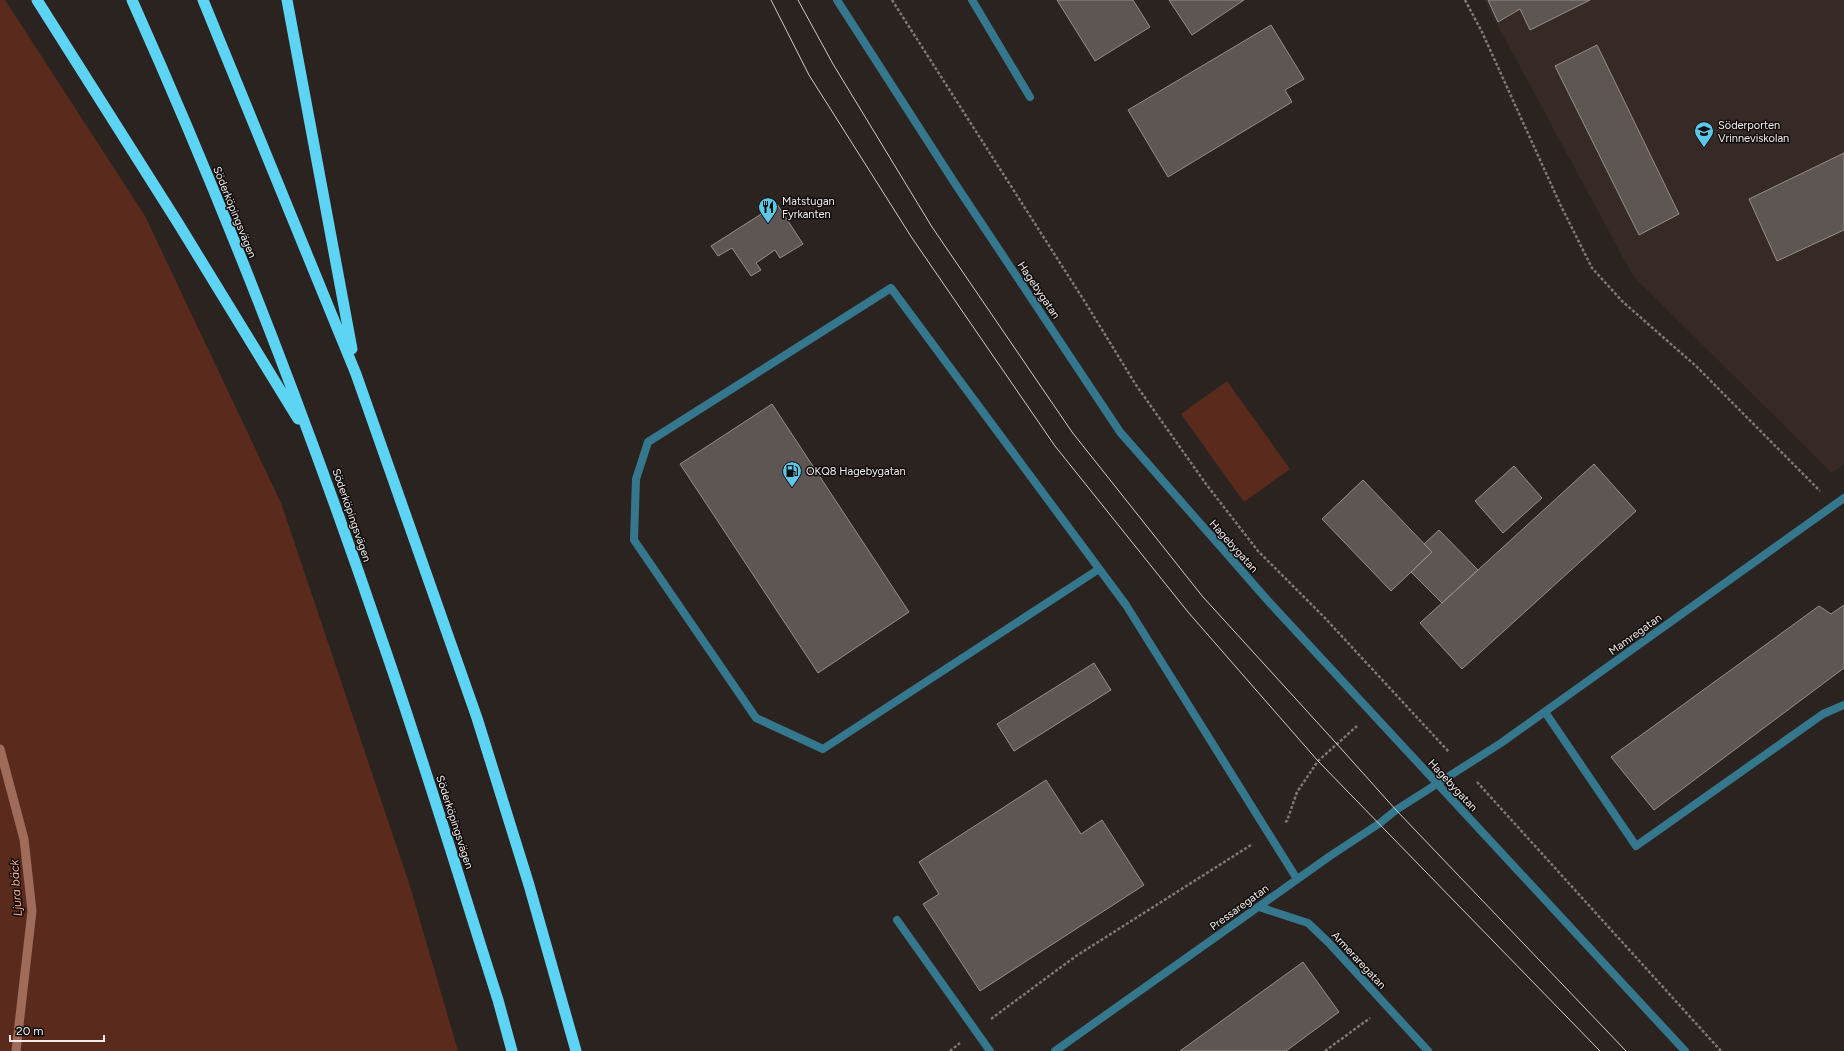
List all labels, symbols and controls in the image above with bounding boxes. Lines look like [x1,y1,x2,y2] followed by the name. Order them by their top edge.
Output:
[1718,119,1789,145] place label: Söderporten Vrinneviskolan
[1693,120,1715,148] school or university icon: Söderporten Vrinneviskolan
[210,165,259,260] street label: Söderköpingsvägen
[782,195,835,221] place label: Matstugan Fyrkanten
[757,196,779,224] restaurant icon: Matstugan Fyrkanten
[1015,259,1062,321] street label: Hagebygatan
[781,460,803,488] fuel station icon: OKQ8 Hagebygatan
[806,465,906,478] place label: OKQ8 Hagebygatan
[329,467,374,563] street label: Söderköpingsvägen
[1207,517,1261,575] street label: Hagebygatan
[1606,611,1664,658] street label: Mamregatan
[1425,757,1480,814] street label: Hagebygatan
[433,774,476,871] street label: Söderköpingsvägen
[7,858,25,917] water label: Ljura bäck
[1207,882,1271,933] street label: Pressaregatan
[1329,929,1388,992] street label: Armeraregatan
[10,1017,104,1043] scale bar
[16,1024,44,1038] text: 20 m

